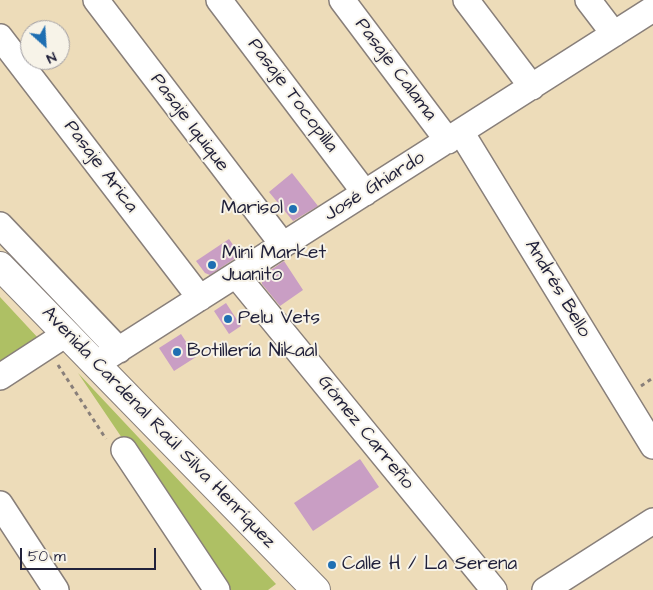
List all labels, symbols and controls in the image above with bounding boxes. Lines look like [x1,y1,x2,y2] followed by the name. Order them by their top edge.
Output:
[349,14,441,126] street label: Pasaje Calama
[20,20,70,70] north arrow
[242,35,342,157] street label: Pasaje Tocopilla
[43,47,59,68] text: N
[145,69,233,177] street label: Pasaje Iquique
[58,116,142,218] street label: Pasaje Arica
[321,147,429,227] street label: José Ghiardo
[221,198,283,220] place label: Marisol
[287,203,299,215] marker: Marisol
[519,236,595,342] street label: Andrés Bello
[222,243,326,287] place label: Mini Market Juanito
[206,259,218,271] marker: Mini Market Juanito
[36,302,280,554] street label: Avenida Cardenal Raúl Silva Henríquez
[238,308,320,330] place label: Pelu Vets
[222,313,234,325] marker: Pelu Vets
[187,341,317,363] place label: Botillería Nikaal
[171,346,183,358] marker: Botillería Nikaal
[312,371,418,495] street label: Gómez Carreño
[22,538,159,570] scale bar
[28,546,66,567] text: 50 m
[342,554,517,576] place label: Calle H / La Serena
[326,559,338,571] marker: Calle H / La Serena

